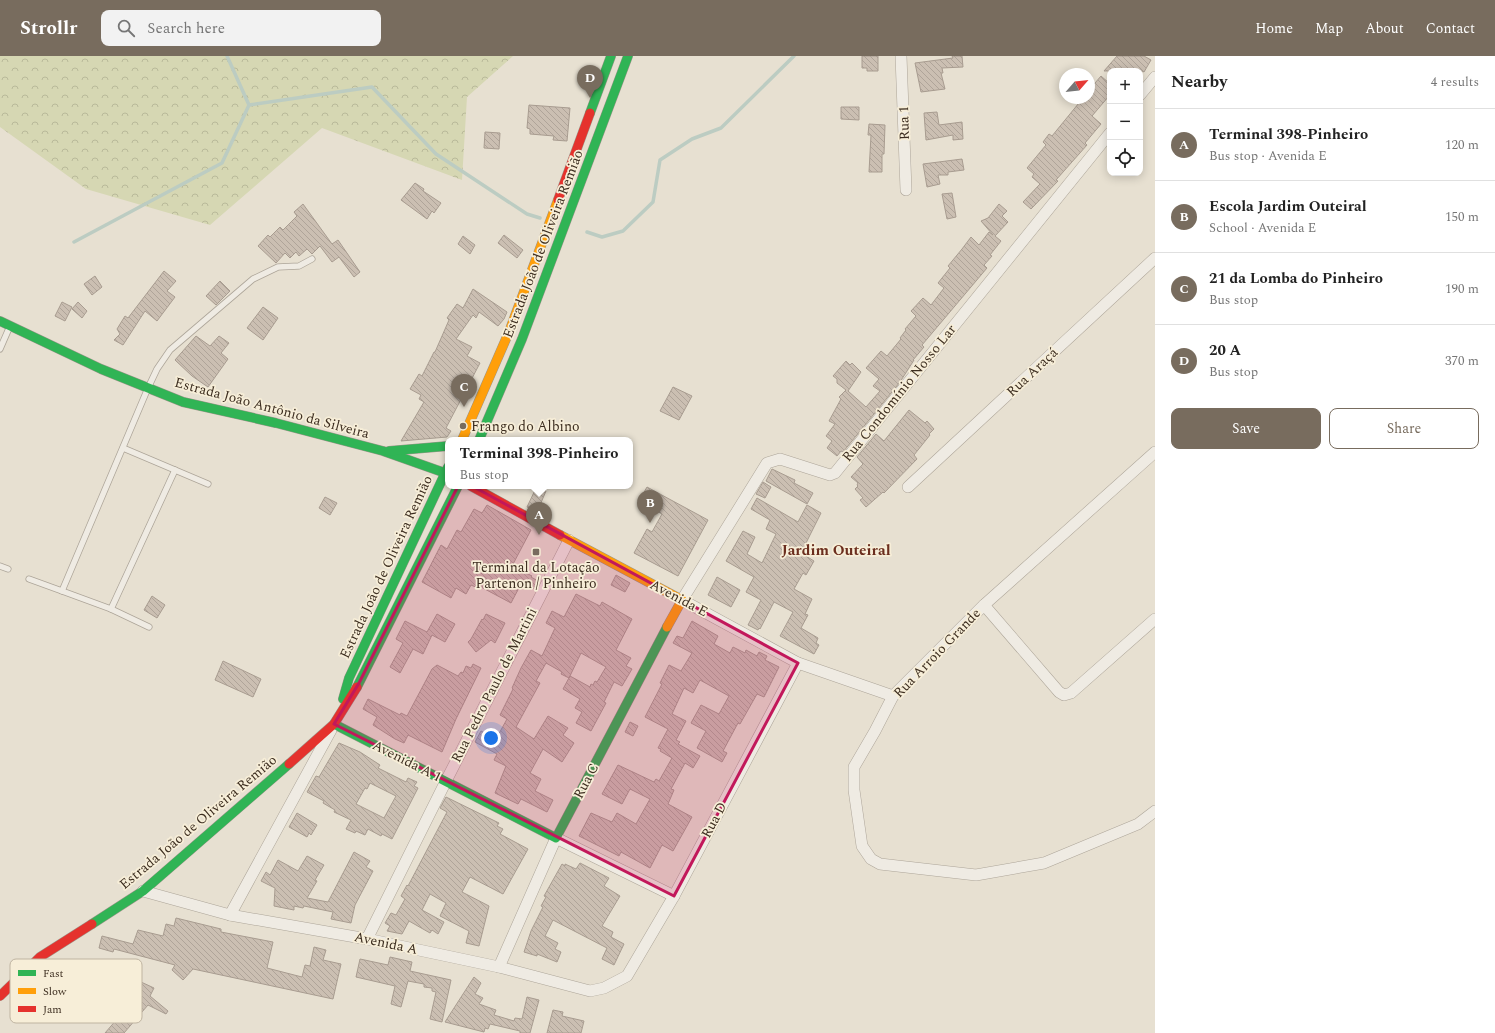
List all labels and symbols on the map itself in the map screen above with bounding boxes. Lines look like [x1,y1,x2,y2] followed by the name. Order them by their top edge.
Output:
[577,65,603,98] pin: D
[1059,68,1095,104] north arrow
[893,105,915,141] street label: Rua 1
[497,147,589,341] street label: Estrada João de Oliveira Remião
[837,319,961,466] street label: Rua Condomínio Nosso Lar
[1001,342,1063,402] street label: Rua Araçá
[172,372,372,444] street label: Estrada João Antônio da Silveira
[451,374,477,407] pin: C
[471,416,580,437] place label: Frango do Albino
[458,421,468,431] marker: Frango do Albino
[334,472,438,662] street label: Estrada João de Oliveira Remião
[637,490,663,523] pin: B
[526,502,552,535] pin: A
[781,539,891,562] district label: Jardim Outeiral
[531,547,541,557] marker: Terminal da Lotação Partenon / Pinheiro
[472,557,600,594] place label: Terminal da Lotação Partenon / Pinheiro
[646,574,712,622] street label: Avenida E
[888,603,986,703] street label: Rua Arroio Grande
[446,604,542,766] street label: Rua Pedro Paulo de Martini
[481,728,501,748] your location
[369,735,445,787] street label: Avenida A 1
[115,750,281,894] street label: Estrada João de Oliveira Remião
[568,759,604,803] street label: Rua C
[696,798,732,842] street label: Rua D
[352,926,420,960] street label: Avenida A
[10,959,142,1023] legend
[43,965,64,982] text: Fast
[43,983,67,1000] text: Slow
[43,1001,62,1018] text: Jam

